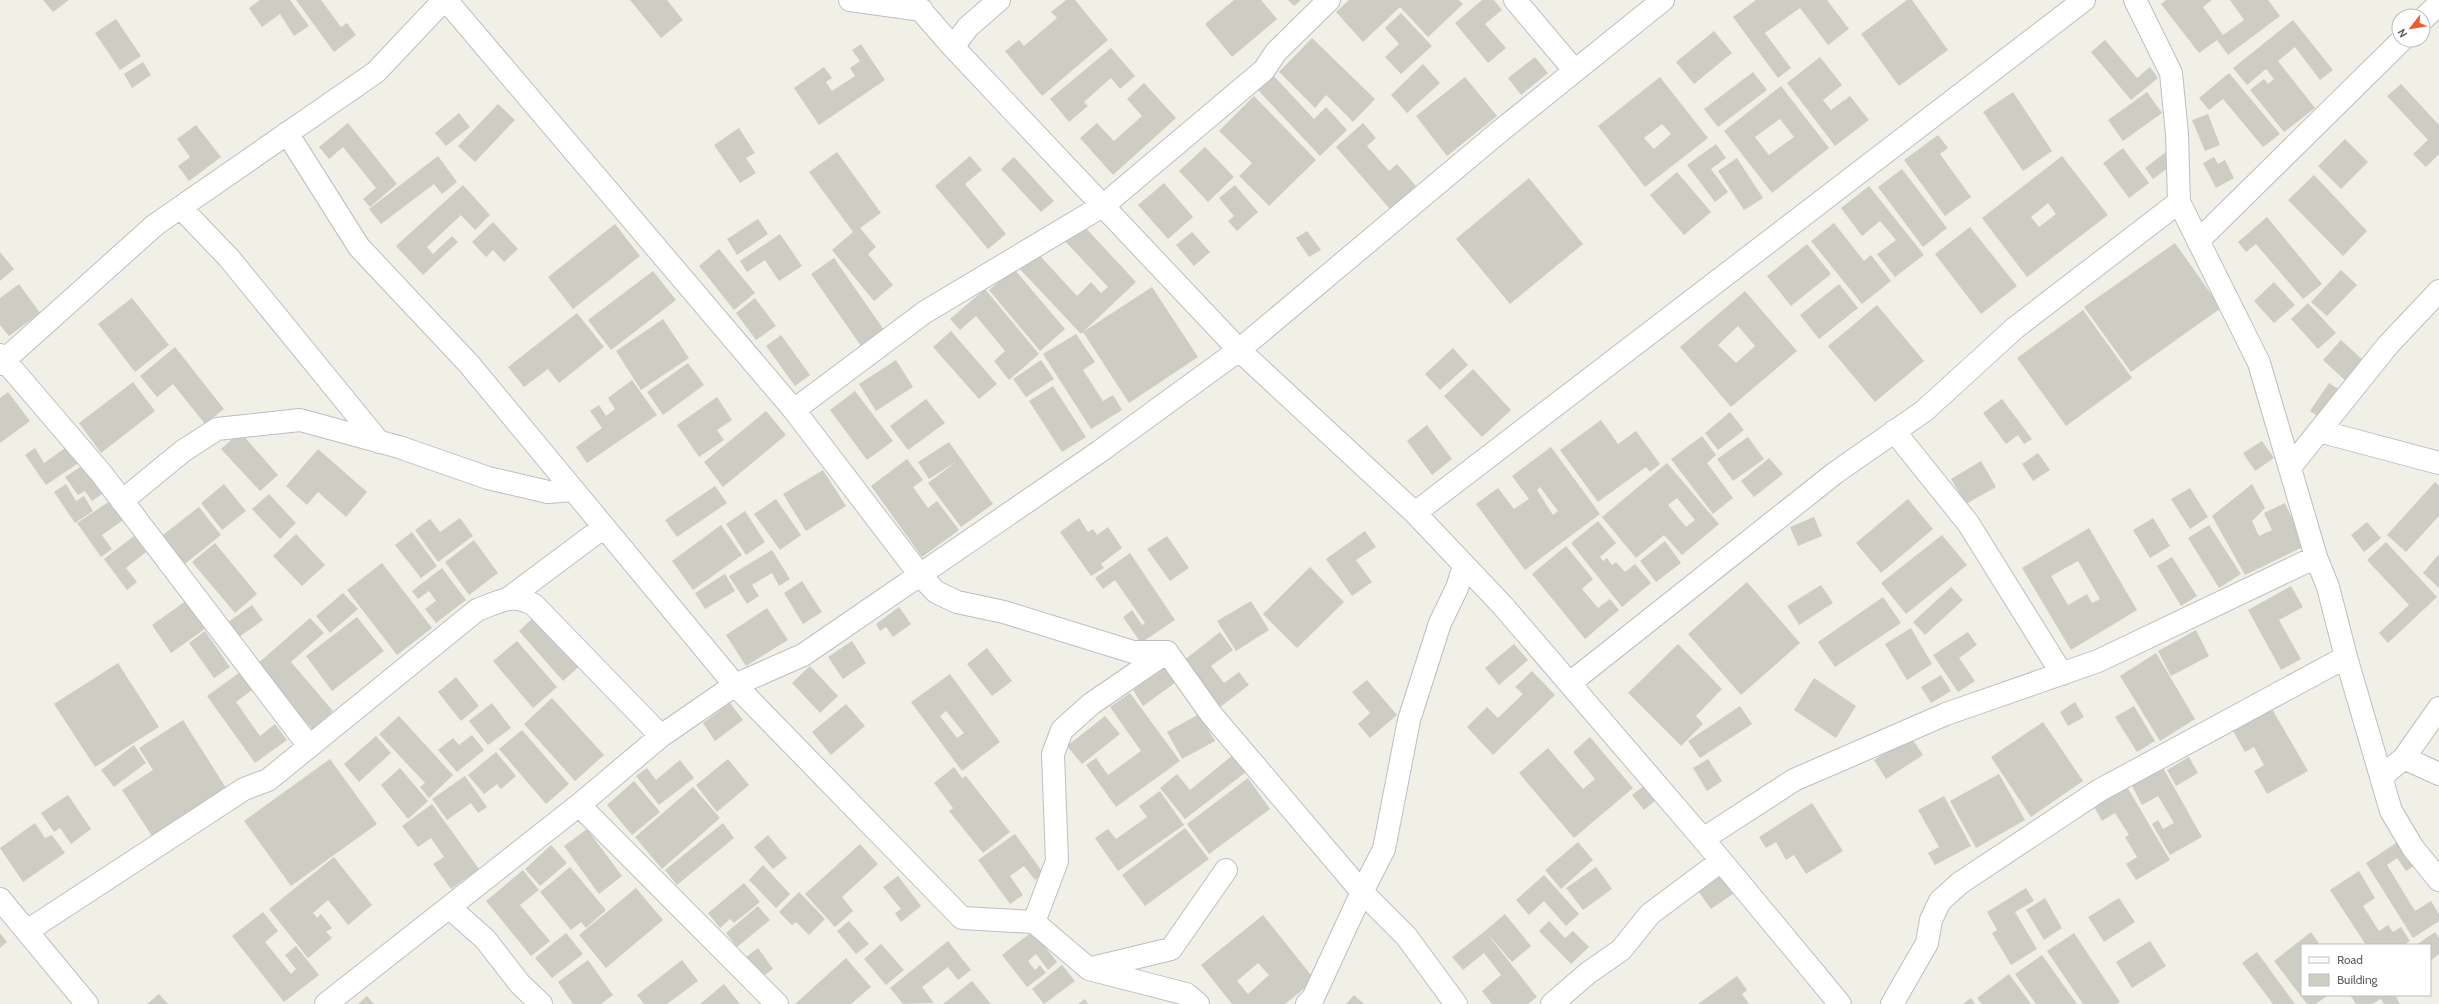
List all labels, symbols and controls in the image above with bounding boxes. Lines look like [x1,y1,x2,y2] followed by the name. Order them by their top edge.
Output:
[2391,8,2431,48] north arrow
[2394,26,2410,40] text: N
[2301,944,2431,996] legend
[2337,952,2363,967] text: Road
[2337,972,2379,987] text: Building

